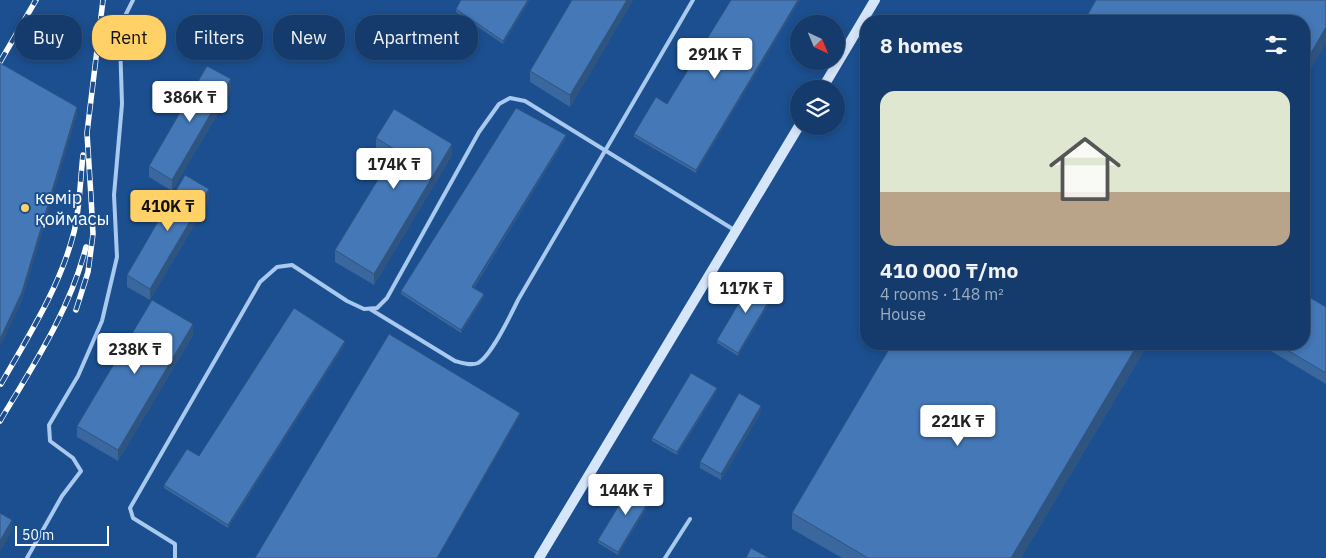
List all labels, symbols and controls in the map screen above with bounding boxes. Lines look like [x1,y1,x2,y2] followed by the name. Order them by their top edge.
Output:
[15,15,82,60] chip: Buy
[92,15,166,60] chip: Rent
[176,15,263,60] chip: Filters
[273,15,345,60] chip: New
[355,15,478,60] chip: Apartment
[790,15,845,70] north arrow
[790,15,845,135] map controls
[880,31,963,59] text: 8 homes
[1262,31,1290,59] icon: filters
[674,38,756,80] pin: 291K ₸
[688,44,742,64] text: 291K ₸
[149,80,231,123] pin: 386K ₸
[790,80,845,135] button: layers
[163,87,217,107] text: 386K ₸
[1040,124,1130,214] icon: home
[353,148,435,190] pin: 174K ₸
[367,154,421,174] text: 174K ₸
[35,186,110,230] place label: көмір қоймасы
[127,190,209,232] pin: 410K ₸
[141,196,195,216] text: 410K ₸
[19,202,31,214] marker: көмір қоймасы
[880,256,1018,284] text: 410 000 ₸/mo
[705,272,787,314] pin: 117K ₸
[719,278,773,298] text: 117K ₸
[880,284,1004,304] text: 4 rooms · 148 m²
[880,304,926,324] text: House
[94,332,176,375] pin: 238K ₸
[108,339,162,359] text: 238K ₸
[917,404,999,447] pin: 221K ₸
[931,411,985,431] text: 221K ₸
[585,474,667,516] pin: 144K ₸
[599,480,653,500] text: 144K ₸
[15,523,109,546] scale bar
[22,526,54,544] text: 50 m

